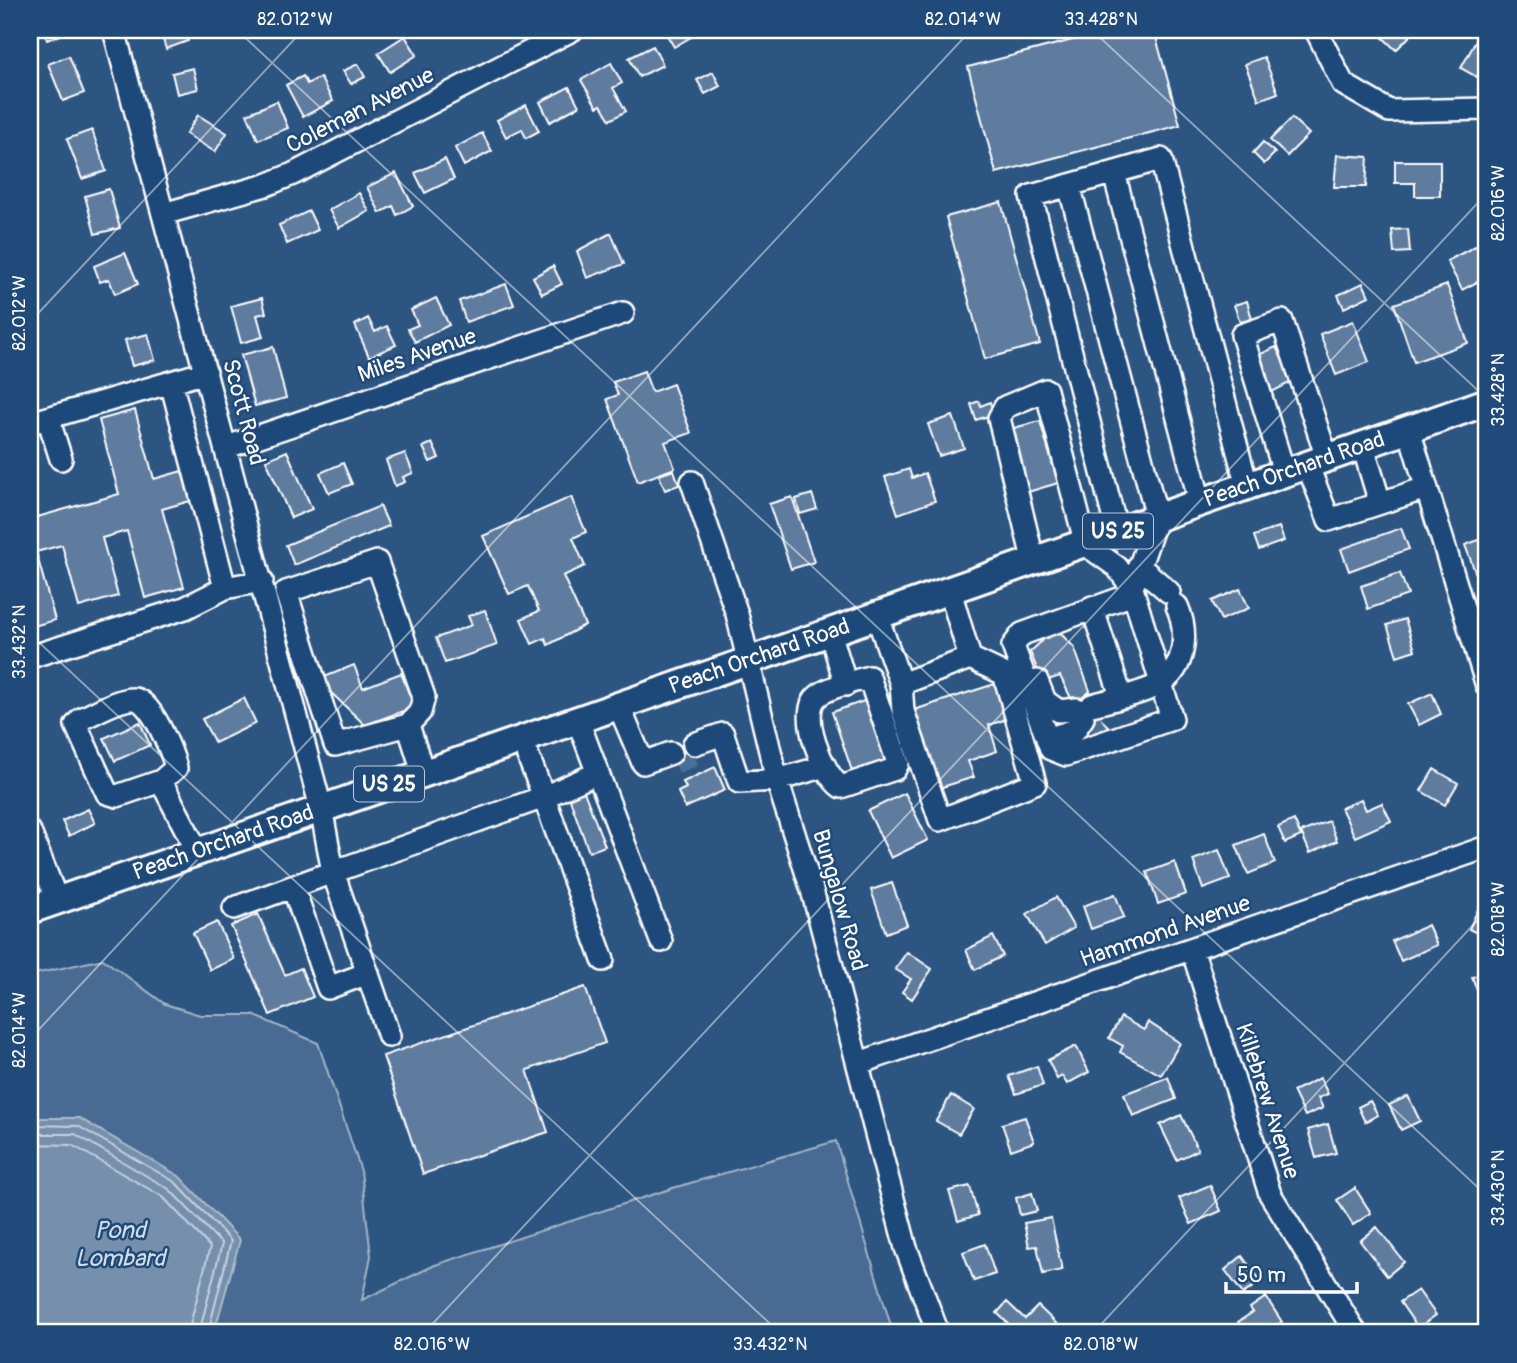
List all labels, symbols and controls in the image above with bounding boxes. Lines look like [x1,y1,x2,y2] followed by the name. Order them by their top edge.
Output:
[257,8,333,31] text: 82.012°W
[925,8,1001,31] text: 82.014°W
[1064,8,1138,31] text: 33.428°N
[281,60,439,160] street label: Coleman Avenue
[1487,165,1510,241] text: 82.016°W
[8,275,31,351] text: 82.012°W
[354,321,481,389] street label: Miles Avenue
[1487,353,1510,427] text: 33.428°N
[216,356,272,468] street label: Scott Road
[1200,424,1388,514] street label: Peach Orchard Road
[1083,514,1153,548] road number: US 25
[8,605,31,679] text: 33.432°N
[665,611,853,701] street label: Peach Orchard Road
[354,766,424,802] road number: US 25
[129,797,317,887] street label: Peach Orchard Road
[806,826,874,974] street label: Bungalow Road
[1487,882,1510,956] text: 82.018°W
[1076,888,1255,974] street label: Hammond Avenue
[8,992,31,1068] text: 82.014°W
[1229,1020,1307,1183] street label: Killebrew Avenue
[1487,1150,1510,1226] text: 33.430°N
[75,1216,168,1273] water label: Pond Lombard
[1226,1251,1358,1295] scale bar
[1237,1262,1286,1289] text: 50 m
[394,1333,470,1356] text: 82.016°W
[733,1333,807,1356] text: 33.432°N
[1064,1333,1138,1356] text: 82.018°W

